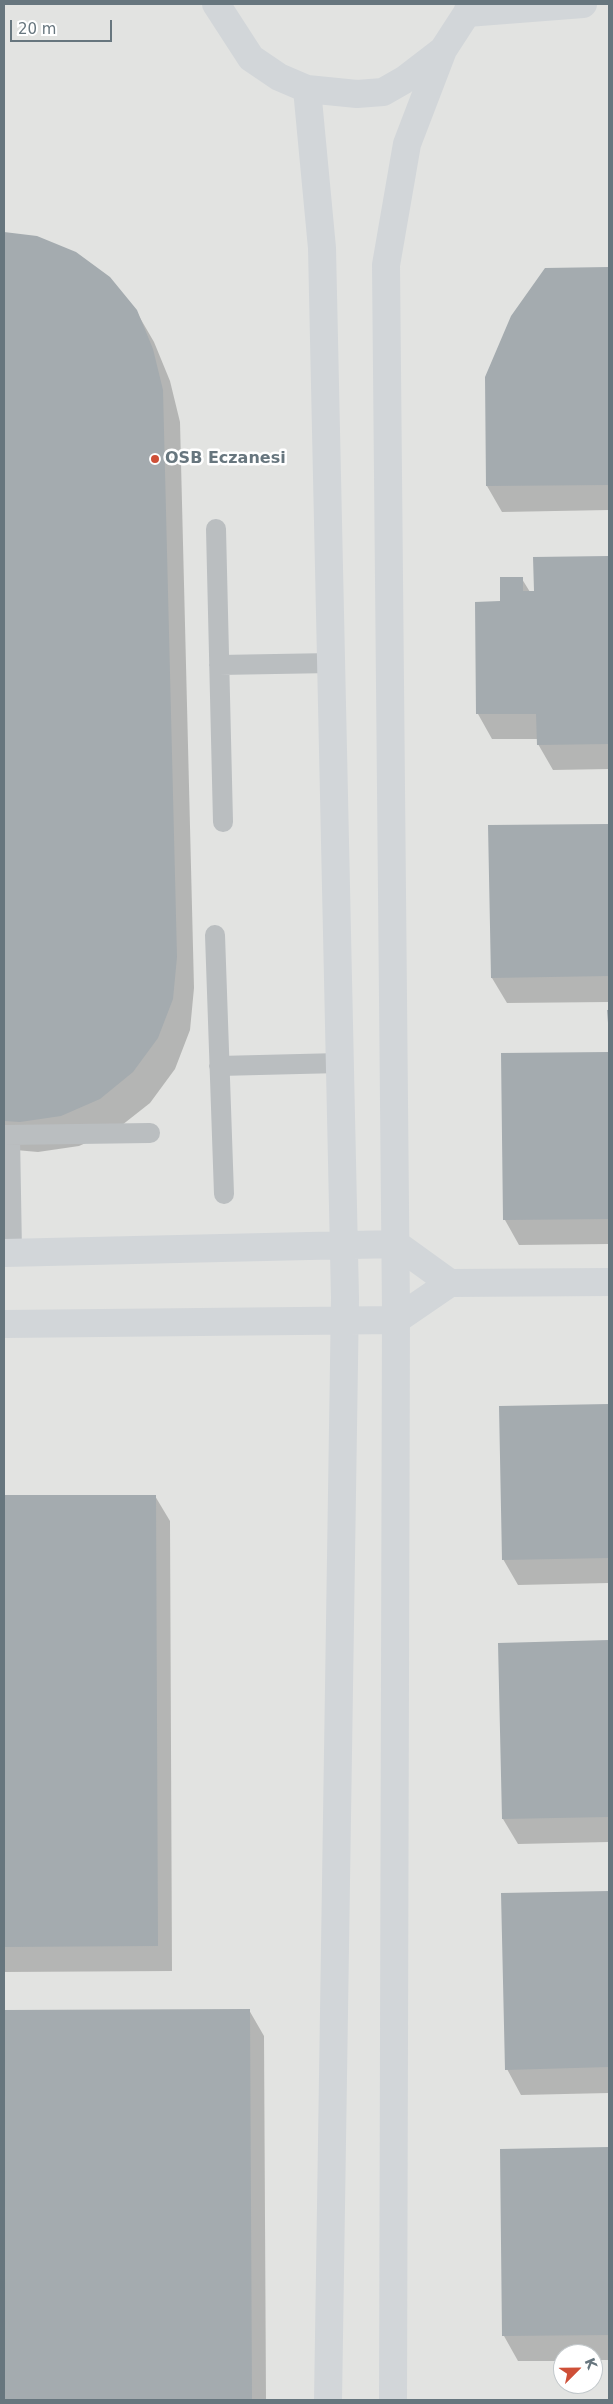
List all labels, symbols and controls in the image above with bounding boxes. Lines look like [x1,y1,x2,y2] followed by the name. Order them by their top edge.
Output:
[12,10,115,42] scale bar
[18,20,56,38] text: 20 m
[165,449,286,469] place label: OSB Eczanesi
[149,453,161,465] marker: OSB Eczanesi
[553,2344,603,2394] north arrow
[581,2355,600,2372] text: K

